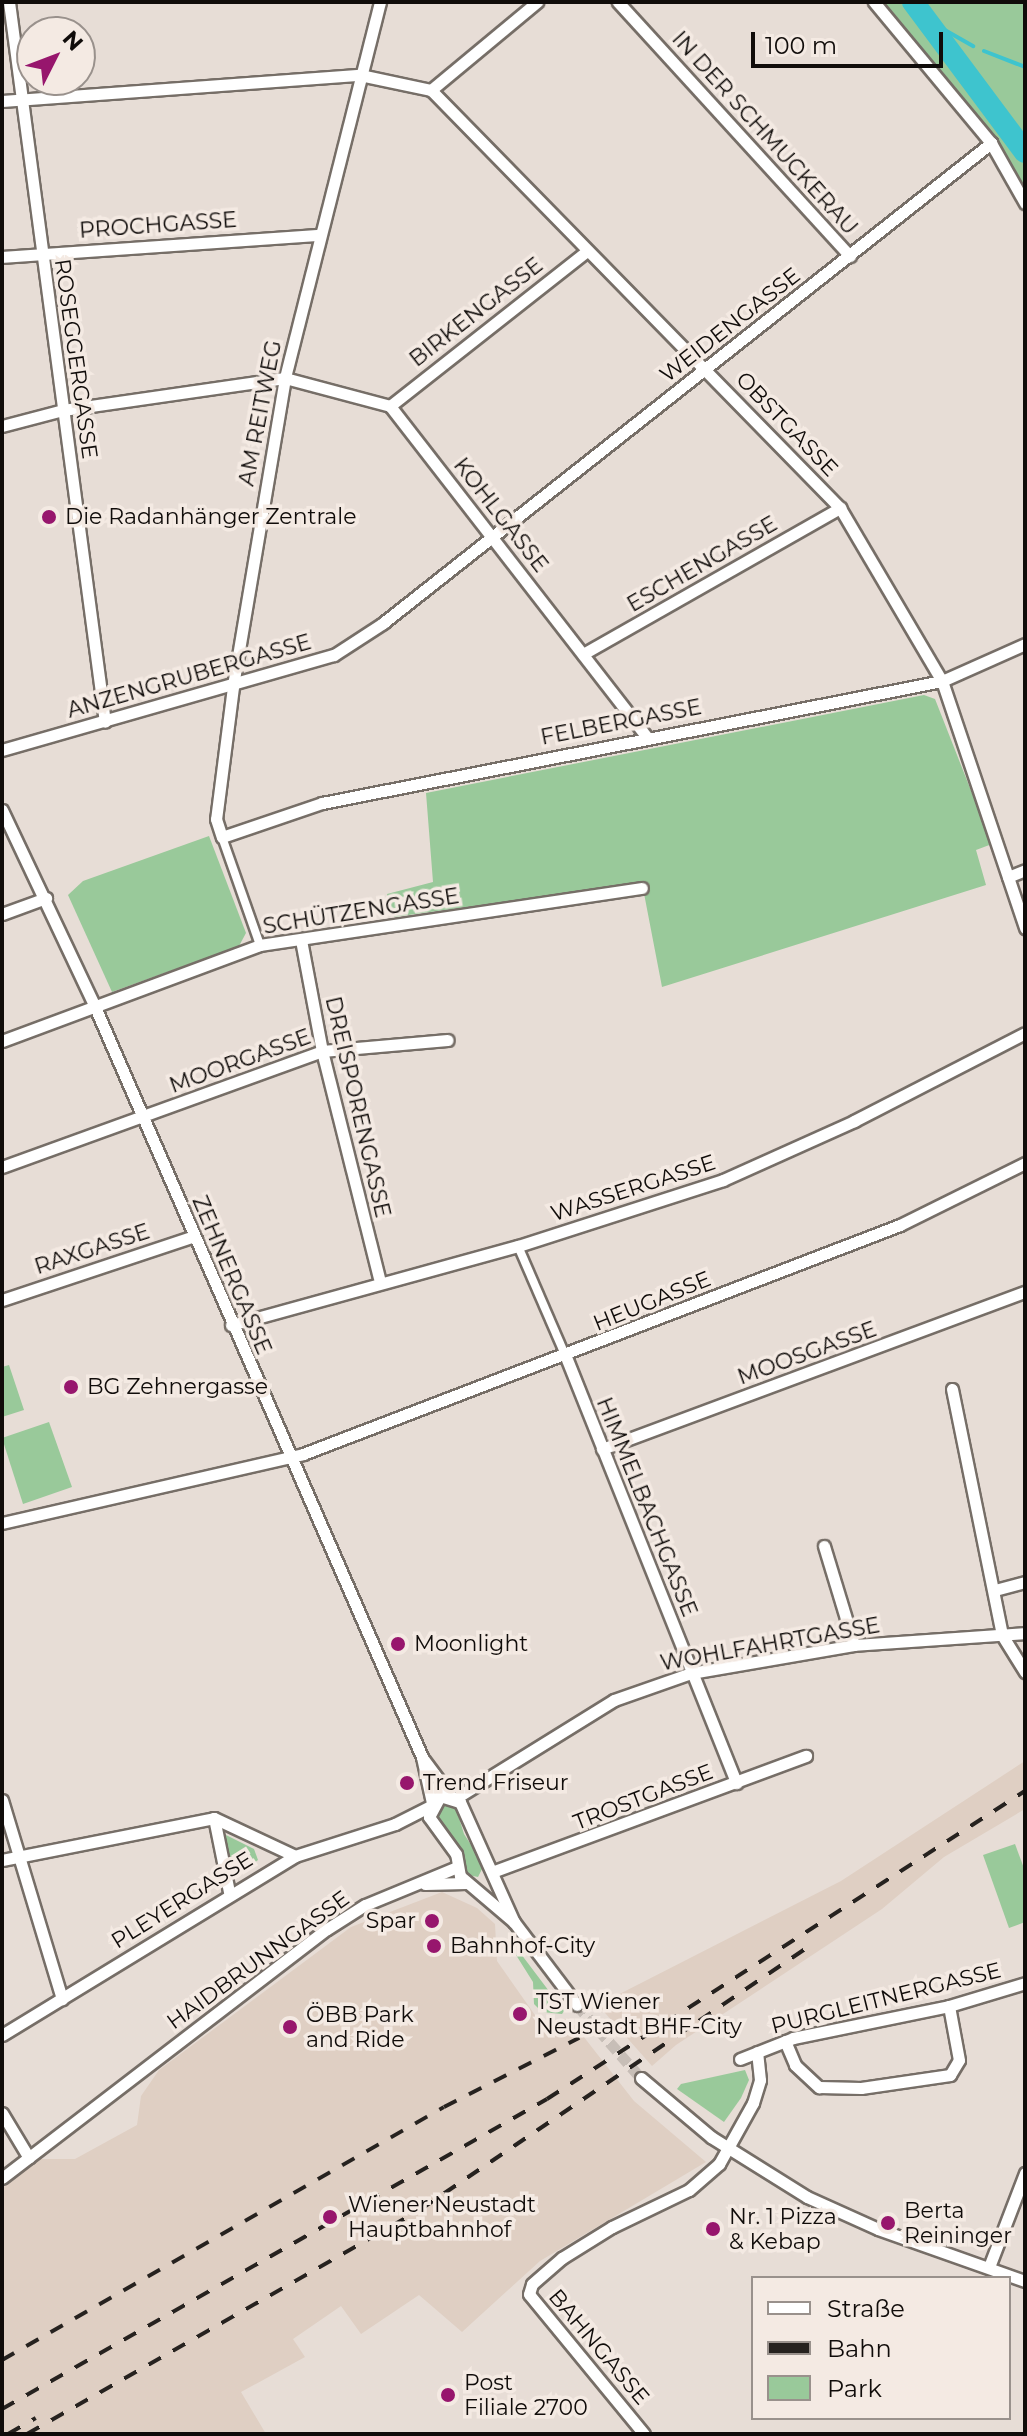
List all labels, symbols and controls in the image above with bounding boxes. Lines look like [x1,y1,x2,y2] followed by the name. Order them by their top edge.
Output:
[16,16,96,96] north arrow
[755,16,947,66] scale bar
[57,25,89,57] text: N
[667,26,863,240] street label: IN DER SCHMUCKERAU
[765,31,837,60] text: 100 m
[78,206,238,244] street label: PROCHGASSE
[404,252,548,372] street label: BIRKENGASSE
[49,257,103,461] street label: ROSEGGERGASSE
[655,262,805,388] street label: WEIDENGASSE
[233,338,287,488] street label: AM REITWEG
[731,366,843,482] street label: OBSTGASSE
[448,452,554,578] street label: KOHLGASSE
[65,504,357,530] place label: Die Radanhänger Zentrale
[40,508,58,526] marker: Die Radanhänger Zentrale
[622,510,782,618] street label: ESCHENGASSE
[64,628,314,724] street label: ANZENGRUBERGASSE
[538,693,704,751] street label: FELBERGASSE
[261,882,461,940] street label: SCHÜTZENGASSE
[320,994,396,1220] street label: DREISPORENGASSE
[166,1023,314,1099] street label: MOORGASSE
[547,1149,719,1227] street label: WASSERGASSE
[187,1192,277,1358] street label: ZEHNERGASSE
[31,1218,153,1280] street label: RAXGASSE
[589,1265,715,1337] street label: HEUGASSE
[734,1316,880,1390] street label: MOOSGASSE
[87,1374,268,1400] place label: BG Zehnergasse
[62,1378,80,1396] marker: BG Zehnergasse
[591,1393,703,1621] street label: HIMMELBACHGASSE
[658,1612,882,1676] street label: WOHLFAHRTGASSE
[414,1631,528,1657] place label: Moonlight
[389,1635,407,1653] marker: Moonlight
[570,1758,716,1836] street label: TROSTGASSE
[423,1770,569,1796] place label: Trend Friseur
[398,1774,416,1792] marker: Trend Friseur
[106,1846,258,1954] street label: PLEYERGASSE
[162,1885,354,2035] street label: HAIDBRUNNGASSE
[366,1908,416,1934] place label: Spar
[423,1912,441,1930] marker: Spar
[450,1933,595,1959] place label: Bahnhof-City
[425,1937,443,1955] marker: Bahnhof-City
[768,1957,1004,2039] street label: PURGLEITNERGASSE
[536,1988,742,2040] place label: TST Wiener Neustadt BHF-City
[306,2001,414,2052] place label: ÖBB Park and Ride
[511,2005,529,2023] marker: TST Wiener Neustadt BHF-City
[281,2018,299,2036] marker: ÖBB Park and Ride
[348,2191,536,2242] place label: Wiener Neustadt Hauptbahnhof
[904,2197,1012,2248] place label: Berta Reininger
[729,2203,837,2254] place label: Nr. 1 Pizza & Kebap
[319,2206,341,2228] marker: Wiener Neustadt Hauptbahnhof
[879,2214,897,2232] marker: Berta Reininger
[704,2220,722,2238] marker: Nr. 1 Pizza & Kebap
[751,2276,1011,2420] legend
[543,2284,655,2410] street label: BAHNGASSE
[827,2294,905,2323] text: Straße
[827,2334,892,2363] text: Bahn
[464,2369,588,2420] place label: Post Filiale 2700
[827,2374,882,2403] text: Park
[439,2386,457,2404] marker: Post Filiale 2700

